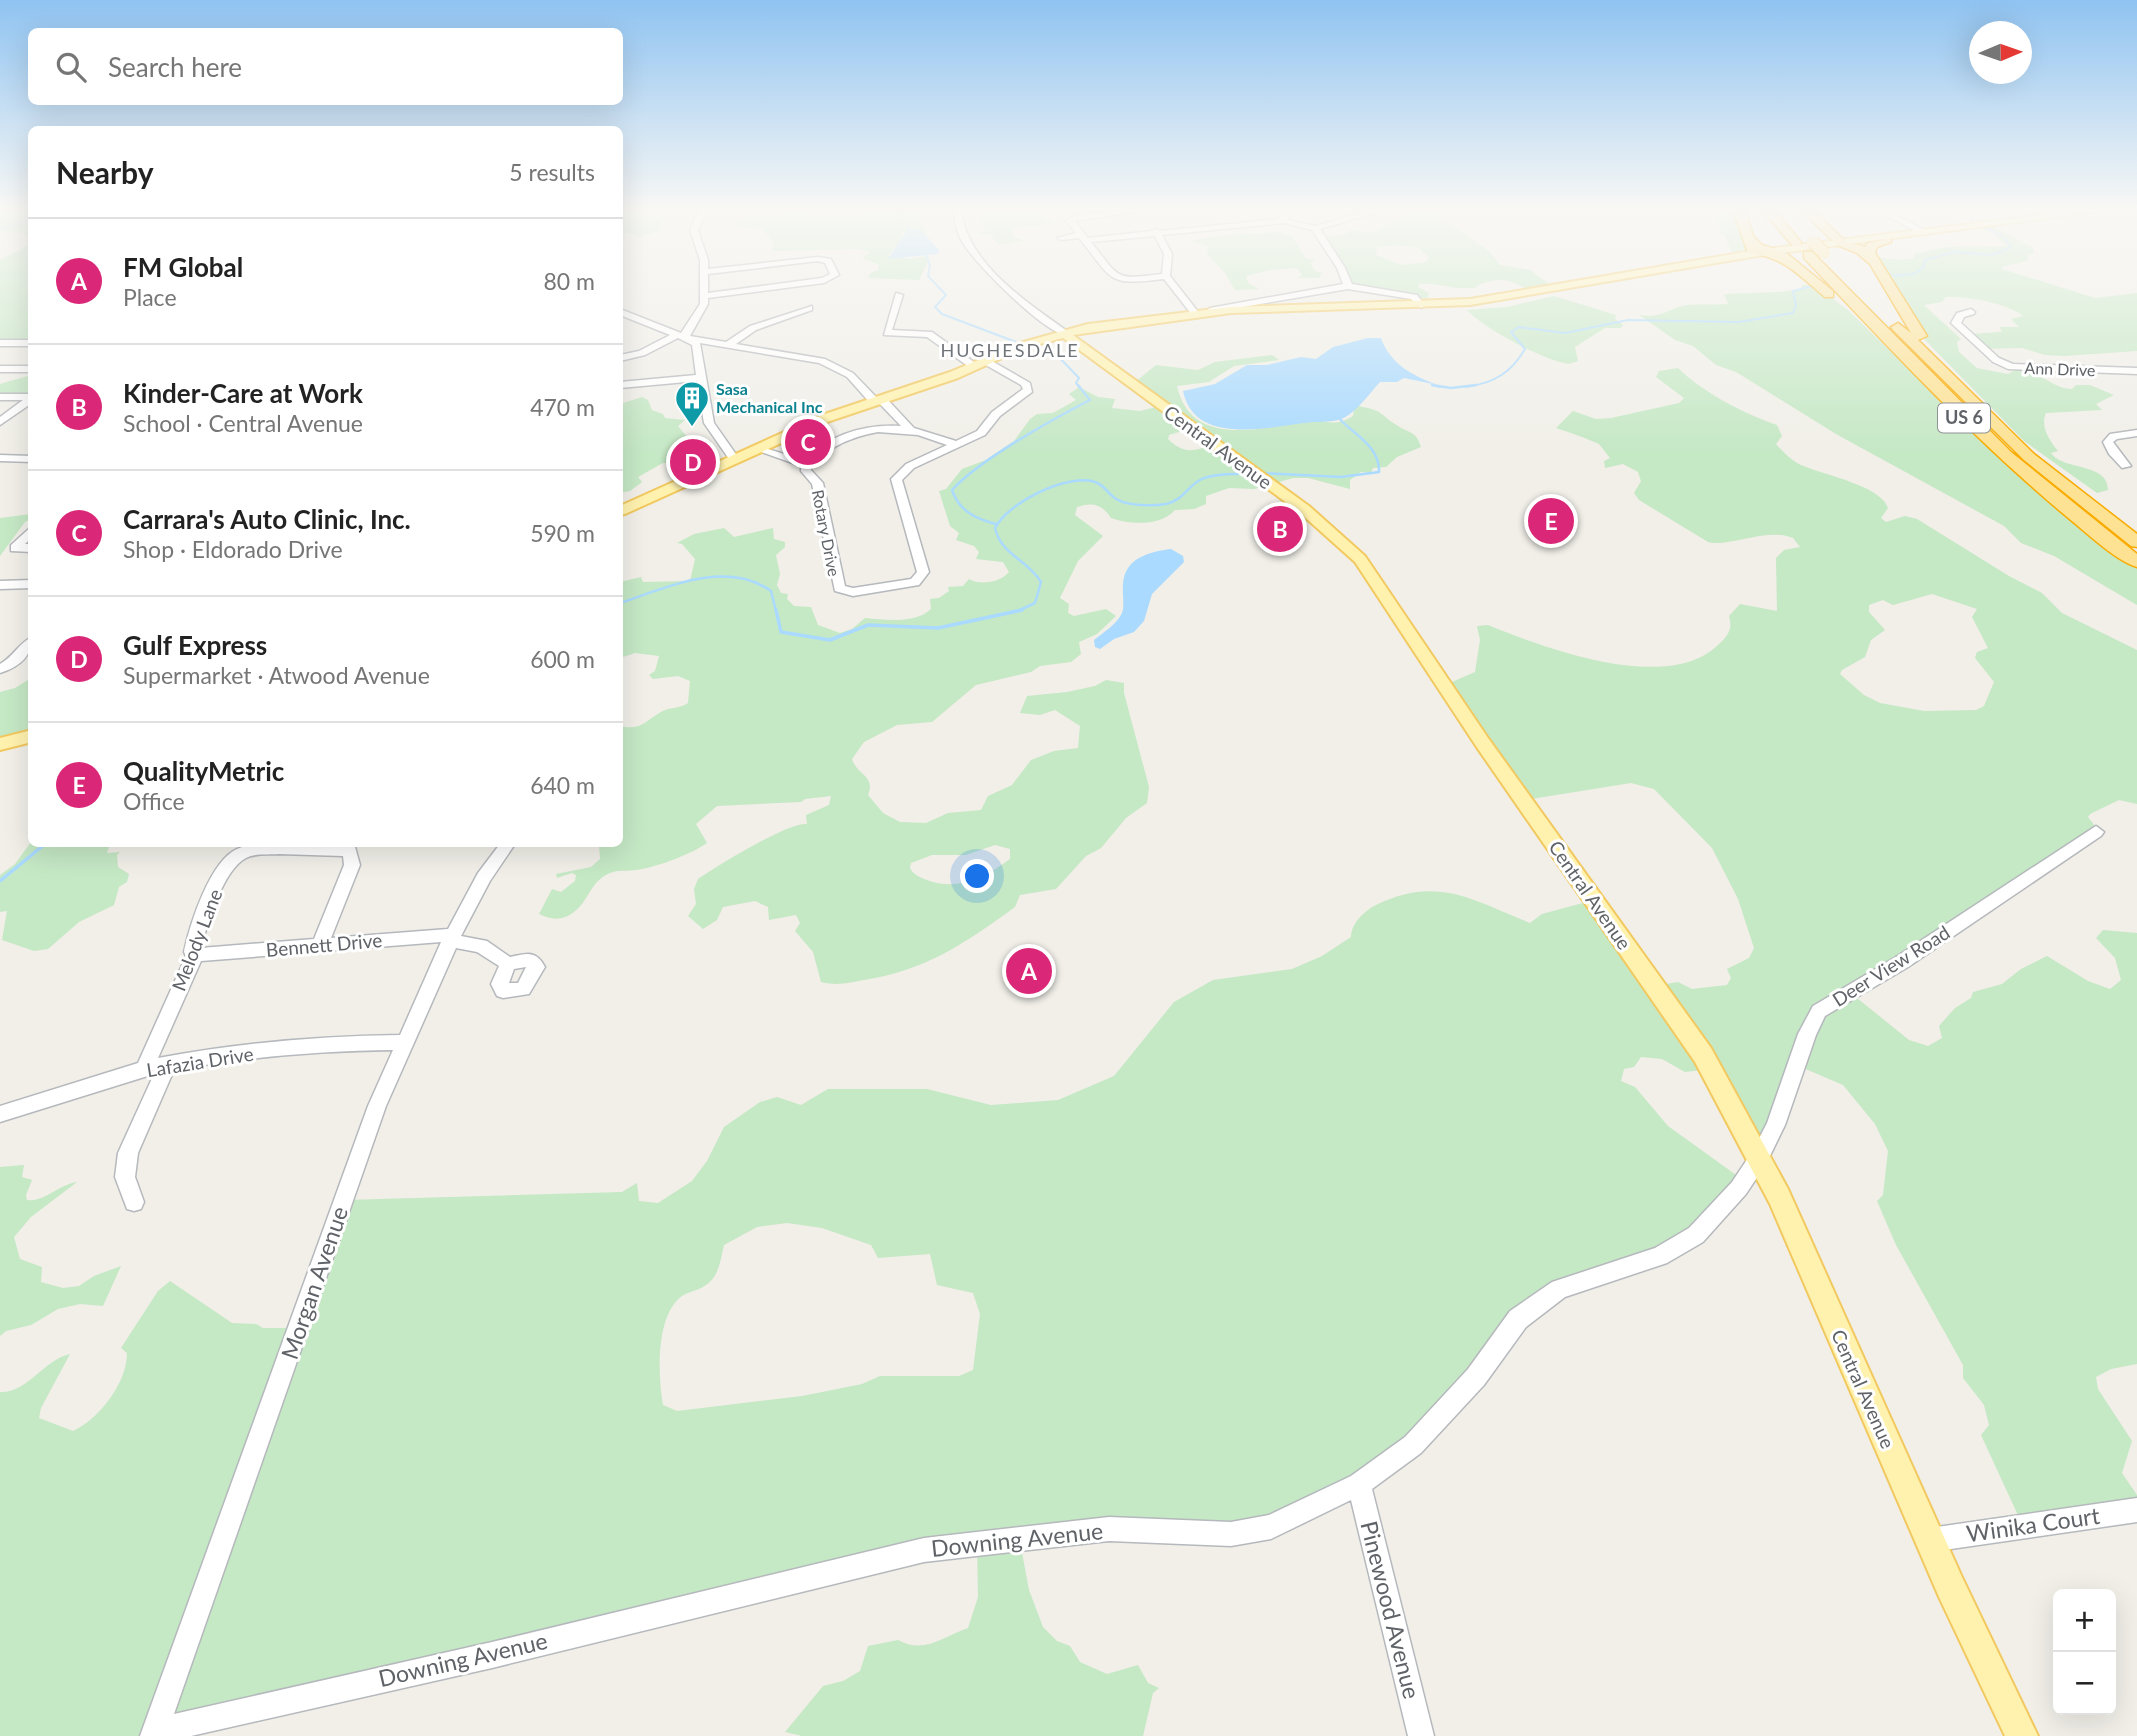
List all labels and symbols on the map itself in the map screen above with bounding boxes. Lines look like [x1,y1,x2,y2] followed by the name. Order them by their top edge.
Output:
[1969,21,2032,84] north arrow
[940,339,1080,361] district label: HUGHESDALE
[2024,358,2096,379] street label: Ann Drive
[673,379,711,428] building icon: Sasa Mechanical Inc
[716,379,823,416] place label: Sasa Mechanical Inc
[1160,400,1277,493] street label: Central Avenue
[1938,404,1990,432] road number: US 6
[785,416,831,468] pin: C
[670,436,716,488] pin: D
[809,488,844,578] street label: Rotary Drive
[1528,495,1574,547] pin: E
[1257,503,1303,555] pin: B
[1544,836,1636,954] street label: Central Avenue
[960,859,994,893] your location
[167,886,226,994] street label: Melody Lane
[1828,920,1954,1011] street label: Deer View Road
[265,928,383,961] street label: Bennett Drive
[1006,945,1052,997] pin: A
[145,1042,255,1081] street label: Lafazia Drive
[275,1203,353,1363] street label: Morgan Avenue
[1827,1326,1900,1452] street label: Central Avenue
[1964,1501,2102,1547] street label: Winika Court
[930,1516,1104,1562] street label: Downing Avenue
[1355,1518,1427,1702] street label: Pinewood Avenue
[376,1626,550,1692] street label: Downing Avenue

